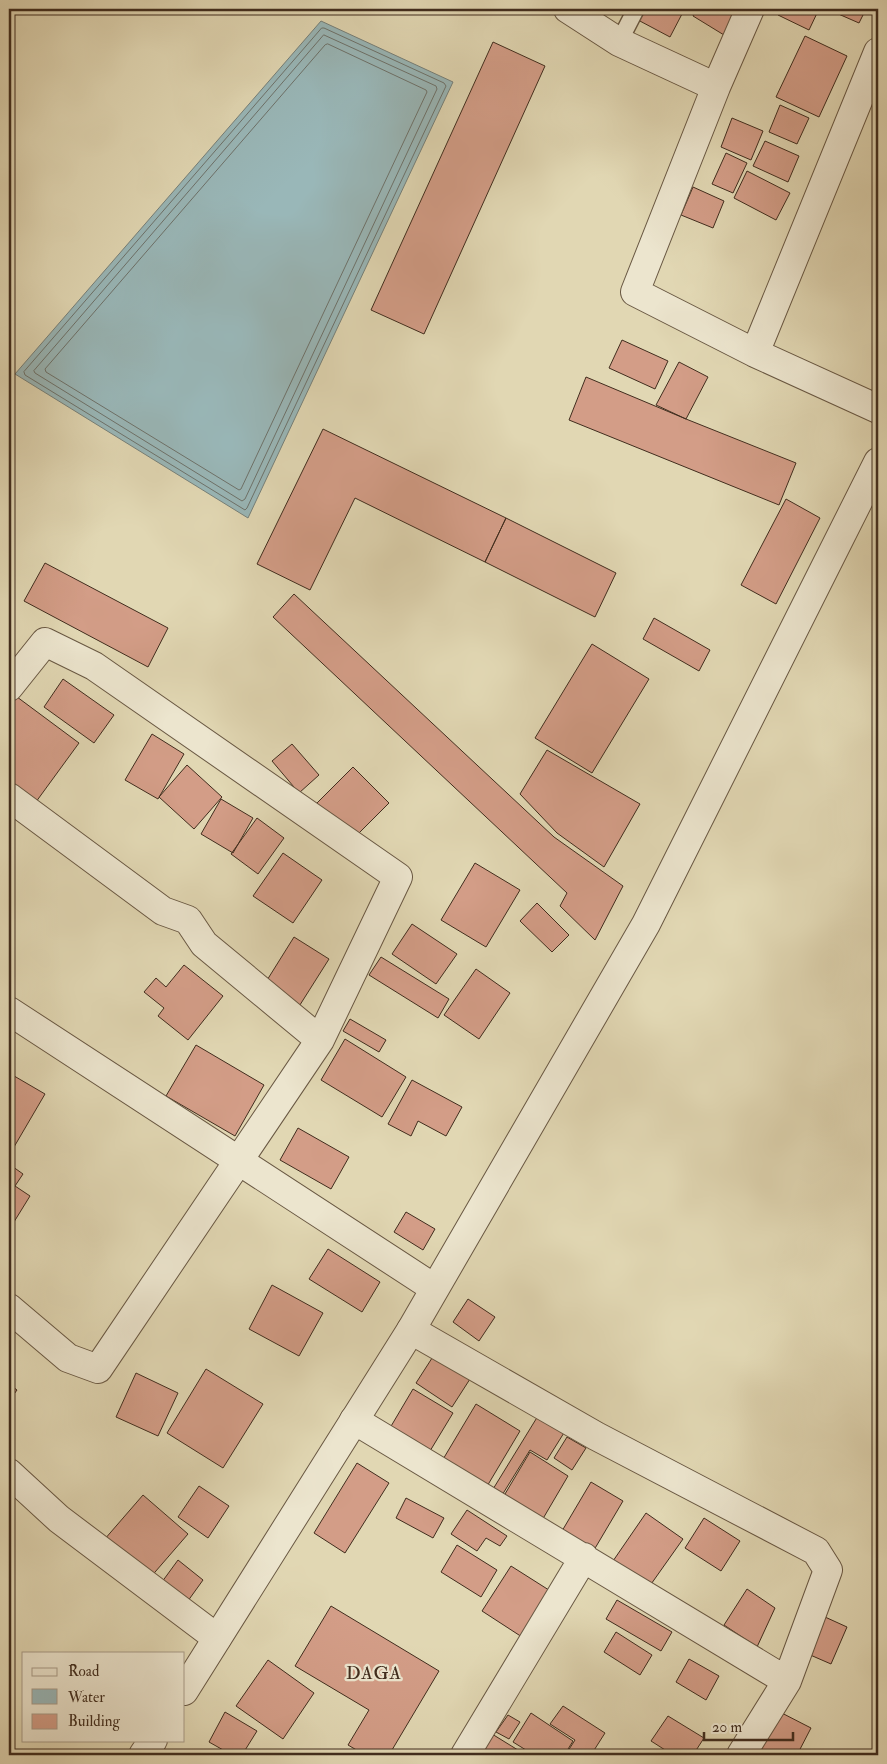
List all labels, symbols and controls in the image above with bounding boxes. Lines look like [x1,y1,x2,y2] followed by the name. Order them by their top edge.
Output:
[22,1652,185,1742] legend
[68,1662,100,1681] text: Road
[346,1662,402,1685] district label: DAGA
[67,1688,105,1707] text: Water
[704,1709,793,1741] scale bar
[68,1712,120,1731] text: Building
[712,1718,742,1737] text: 20 m

